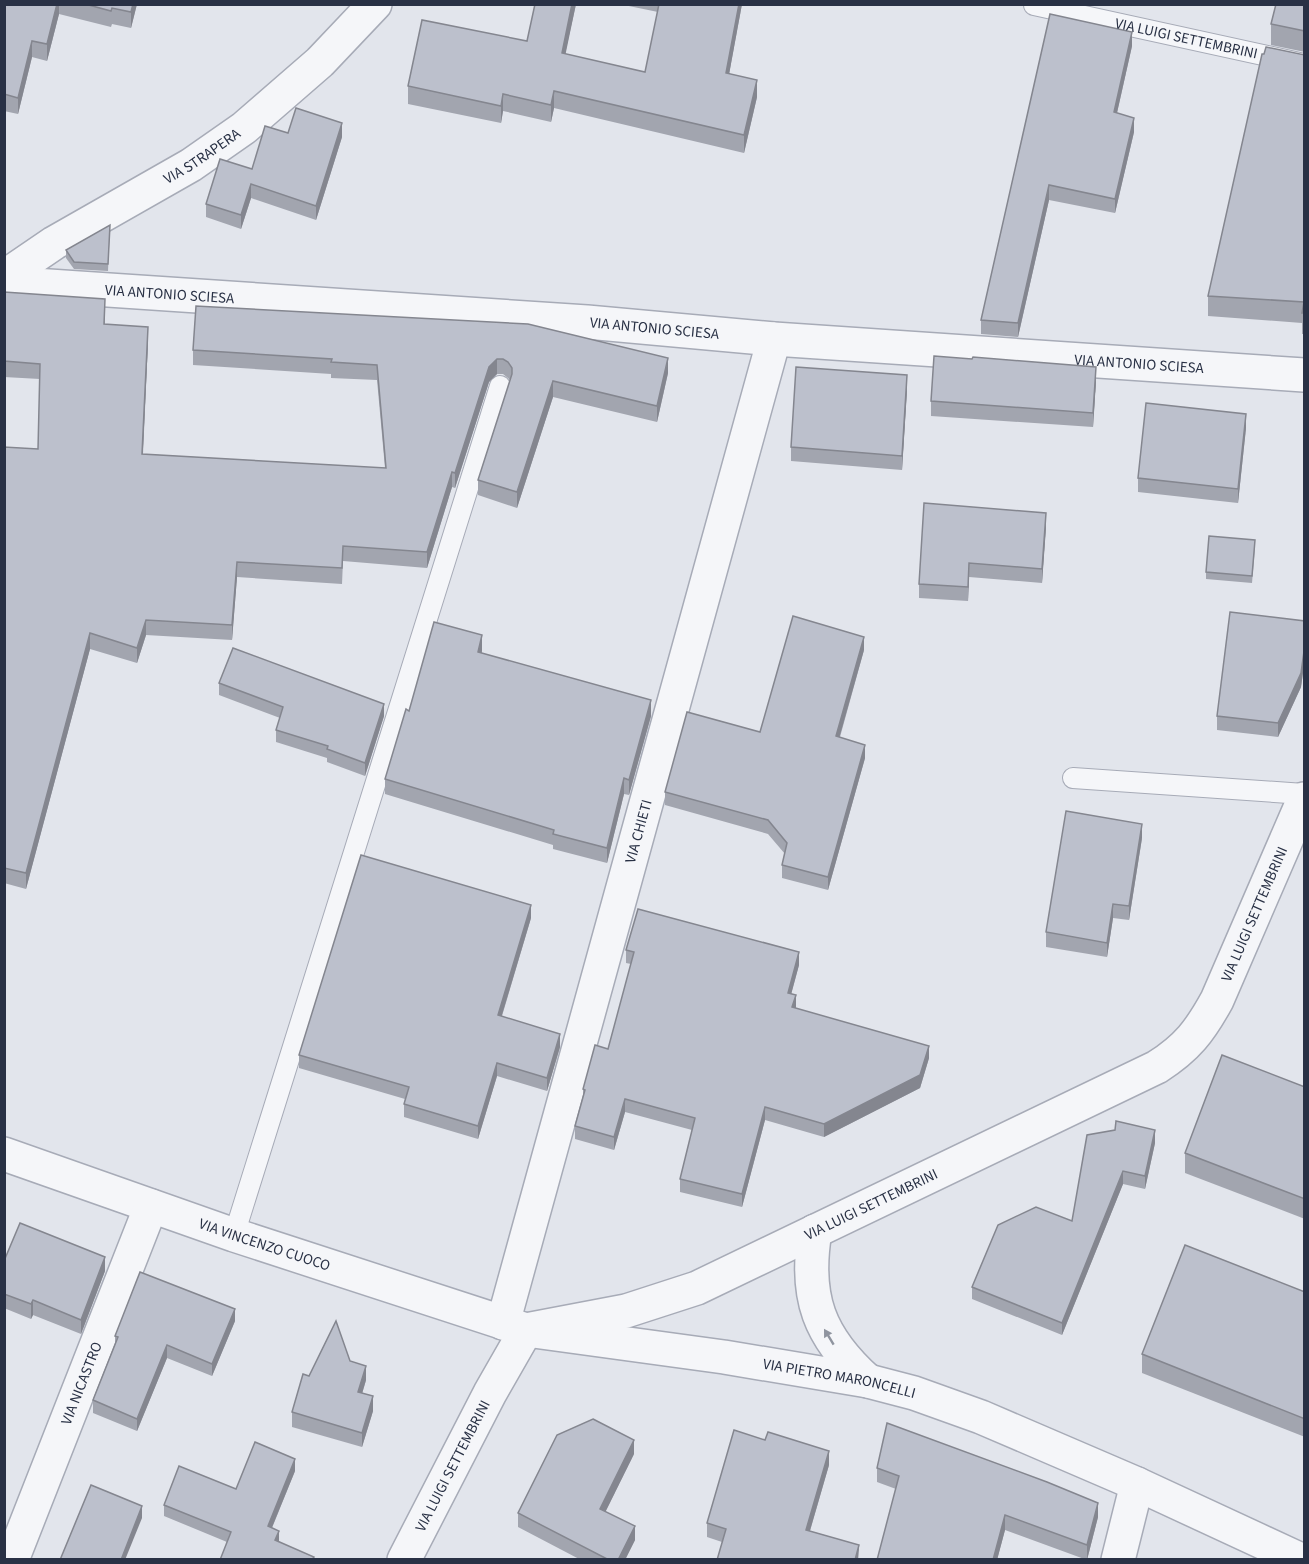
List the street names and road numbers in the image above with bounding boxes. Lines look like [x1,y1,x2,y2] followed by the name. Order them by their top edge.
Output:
[1113,13,1260,65] street label: VIA LUIGI SETTEMBRINI
[160,123,246,190] street label: VIA STRAPERA
[104,280,236,309] street label: VIA ANTONIO SCIESA
[589,312,721,345] street label: VIA ANTONIO SCIESA
[1074,349,1205,379] street label: VIA ANTONIO SCIESA
[620,797,658,866] street label: VIA CHIETI
[1216,843,1293,985] street label: VIA LUIGI SETTEMBRINI
[801,1164,941,1246] street label: VIA LUIGI SETTEMBRINI
[196,1213,333,1277] street label: VIA VINCENZO CUOCO
[56,1339,108,1428] street label: VIA NICASTRO
[761,1354,918,1404] street label: VIA PIETRO MARONCELLI
[410,1397,496,1535] street label: VIA LUIGI SETTEMBRINI

